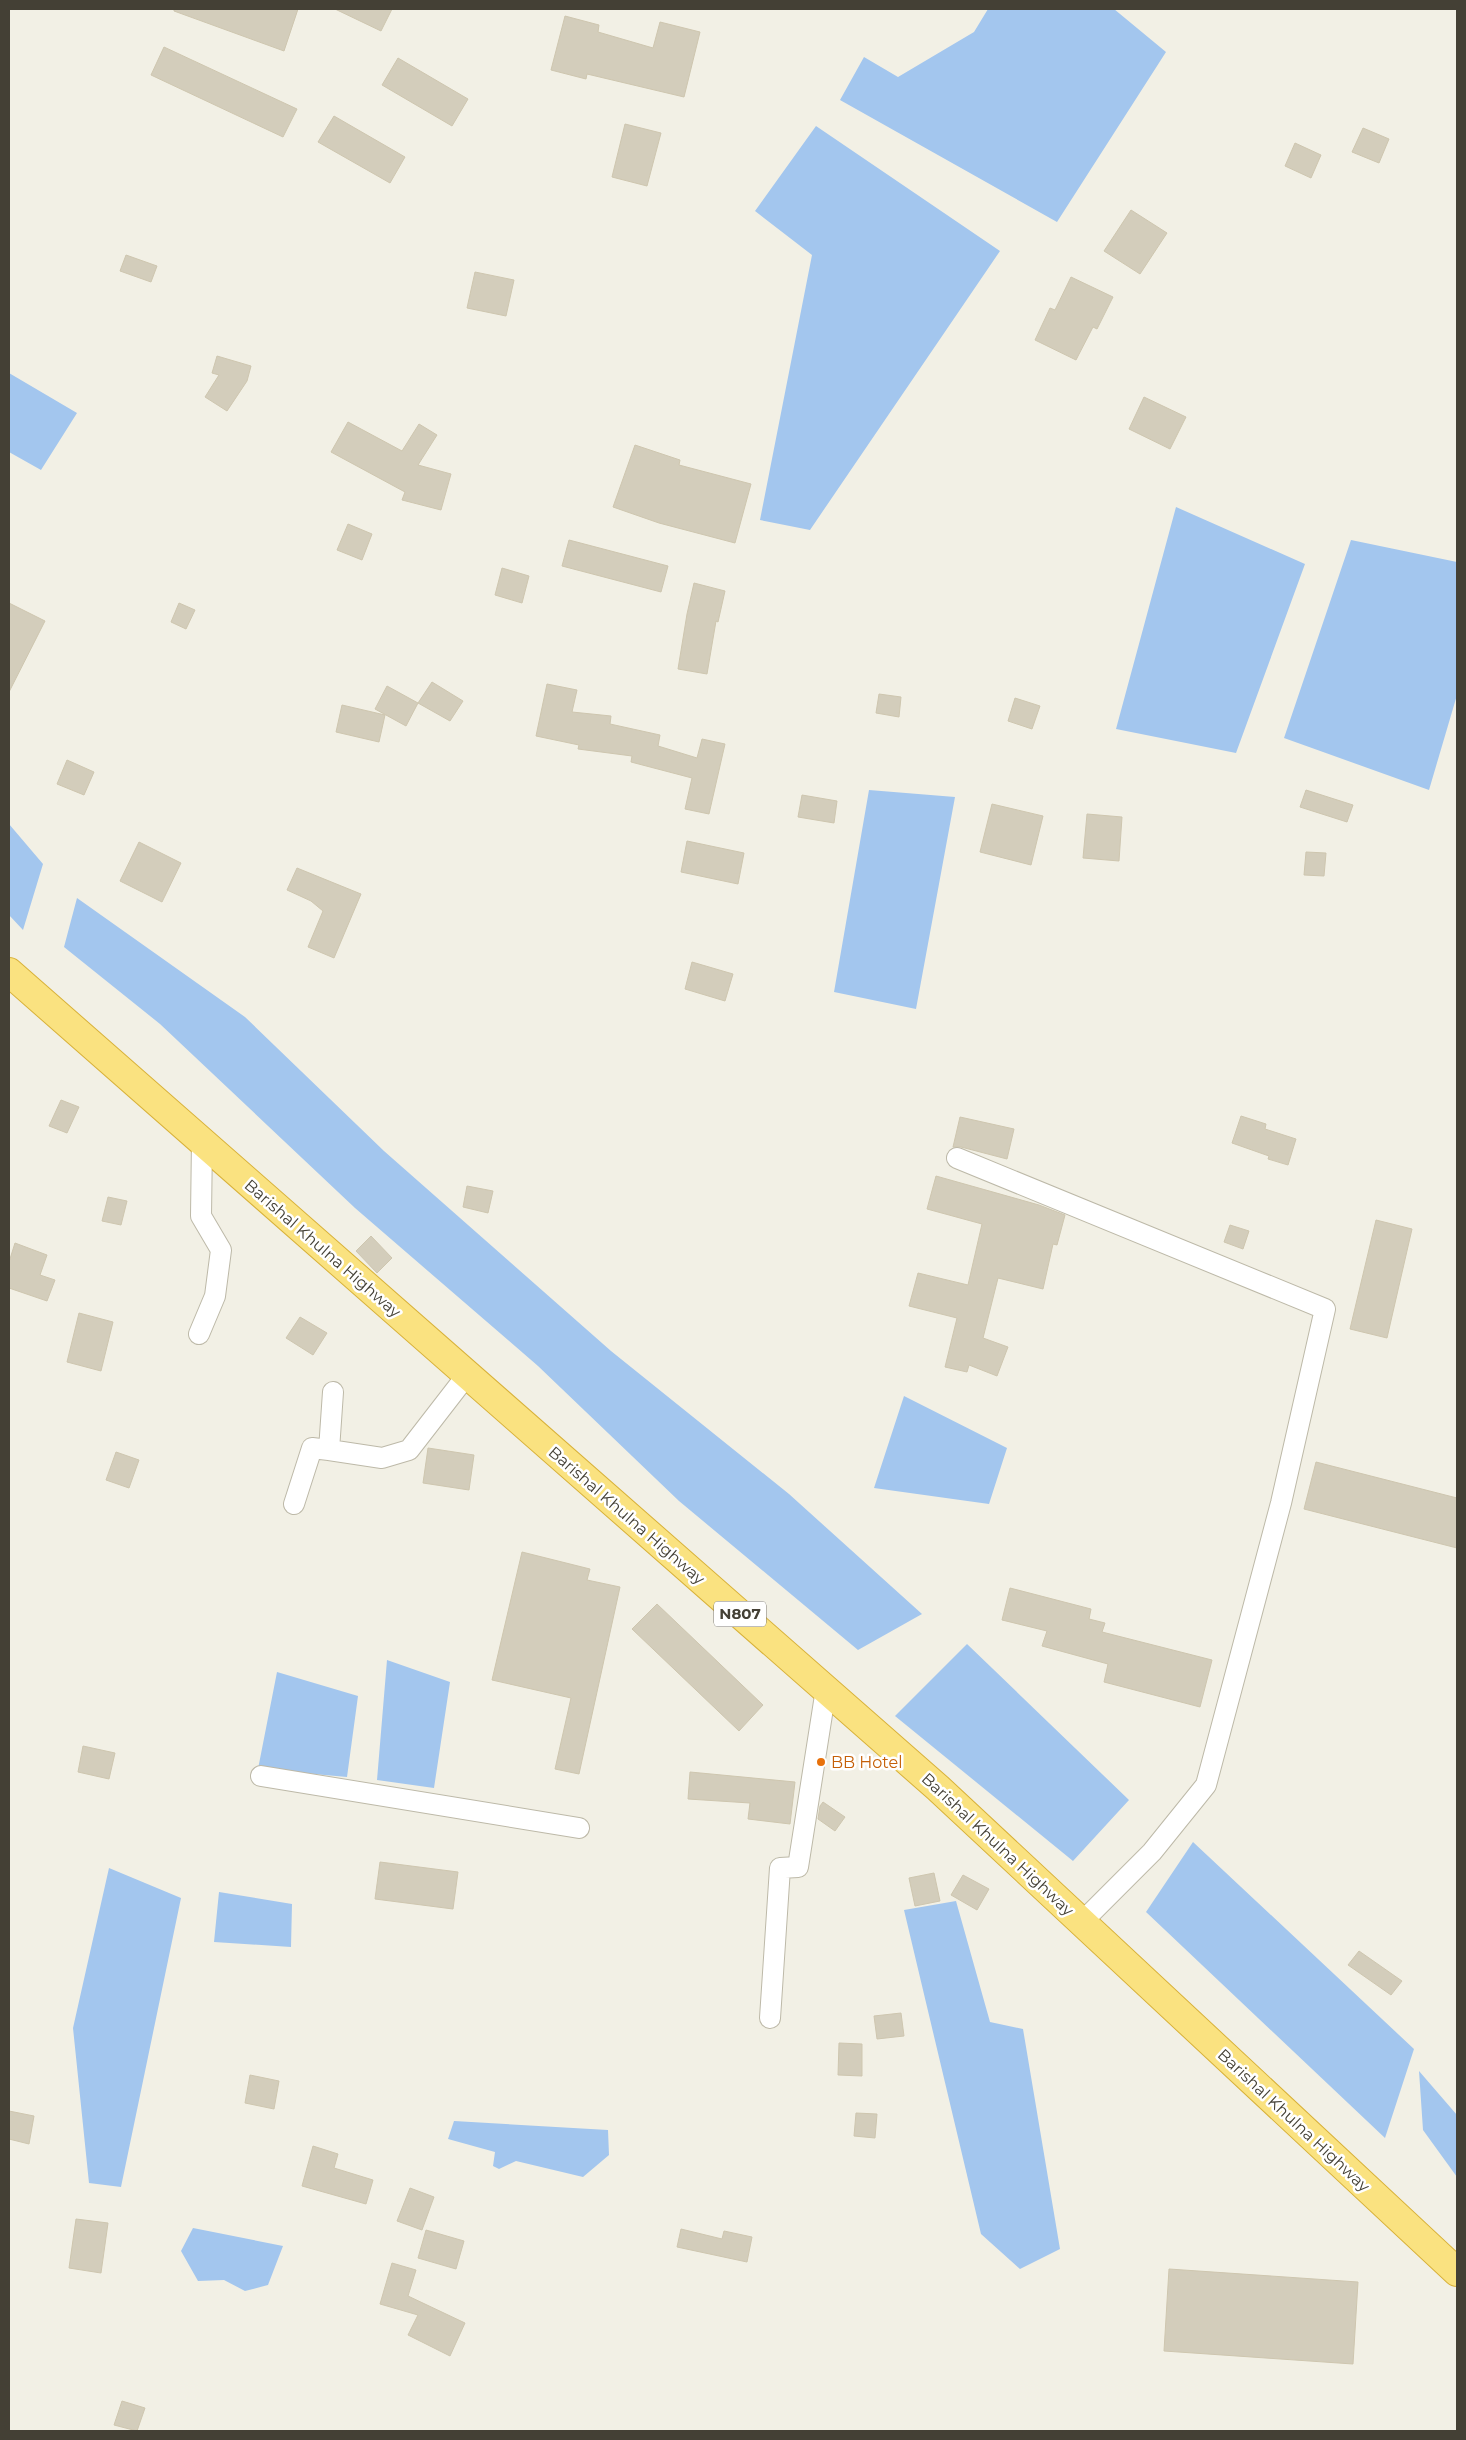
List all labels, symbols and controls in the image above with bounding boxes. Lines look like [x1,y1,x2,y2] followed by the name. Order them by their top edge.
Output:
[241,1175,405,1322] street label: Barishal Khulna Highway
[545,1442,709,1589] street label: Barishal Khulna Highway
[714,1602,766,1626] road number: N807
[831,1753,903,1772] place label: BB Hotel
[815,1756,827,1768] marker: BB Hotel
[918,1769,1078,1920] street label: Barishal Khulna Highway
[1214,2045,1374,2196] street label: Barishal Khulna Highway

